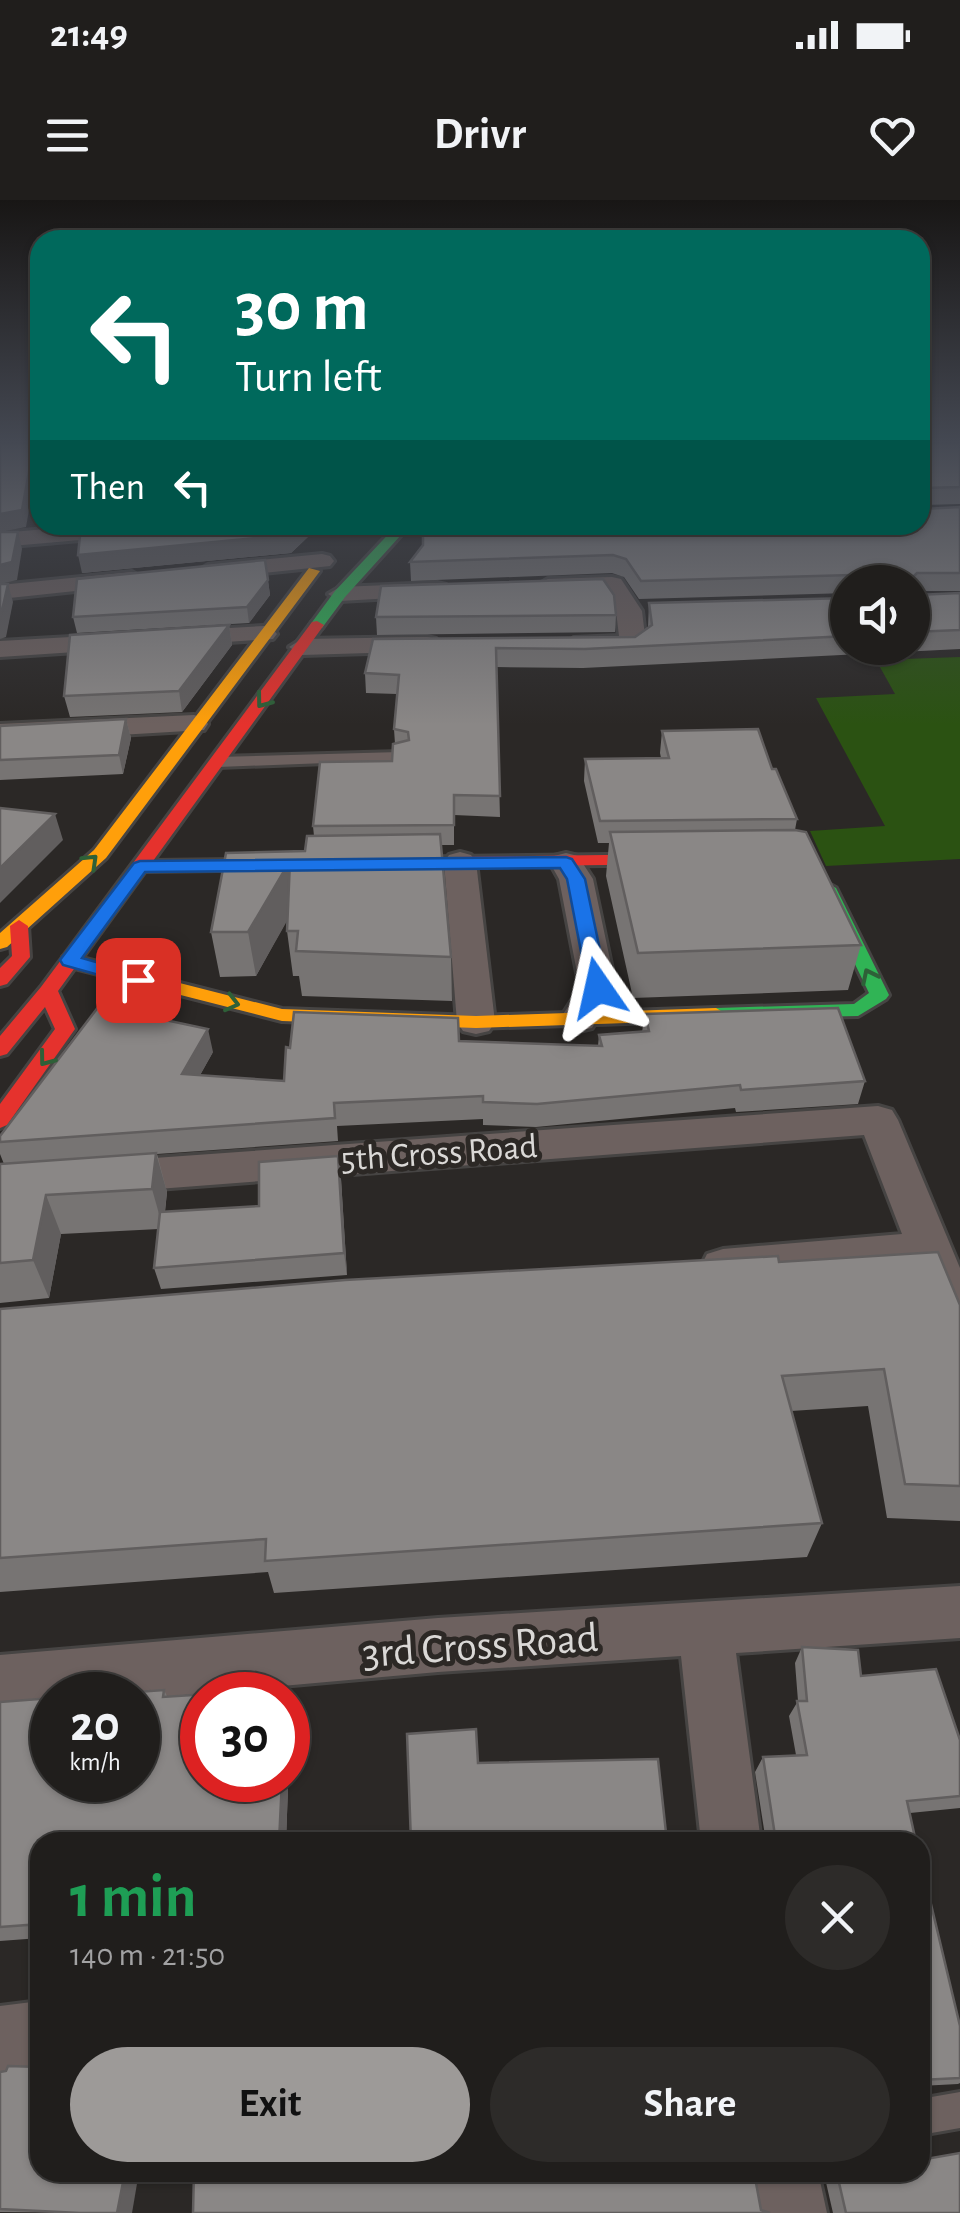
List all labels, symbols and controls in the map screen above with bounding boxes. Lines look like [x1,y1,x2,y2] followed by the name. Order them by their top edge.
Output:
[50,16,128,54] text: 21:49
[40,108,95,163] icon: menu
[865,108,920,163] icon: heart
[434,112,526,157] text: Drivr
[70,270,200,400] icon: left
[235,273,369,343] text: 30 m
[235,355,382,400] text: Turn left
[165,460,220,515] icon: left
[70,469,145,507] text: Then
[830,565,930,665] map controls
[830,565,930,665] button: sound
[257,690,274,708] one-way arrow
[79,855,98,873] one-way arrow
[546,936,650,1040] position arrow
[96,938,181,1023] pin
[111,953,166,1008] icon: arrive
[862,968,882,986] one-way arrow
[223,991,240,1012] one-way arrow
[41,1048,58,1066] one-way arrow
[340,1129,539,1178] street label: 5th Cross Road
[361,1617,599,1675] street label: 3rd Cross Road
[180,1672,310,1802] speed limit sign: 30
[70,1700,120,1750] text: 20
[69,1750,121,1775] text: km/h
[785,1865,890,1970] button: close
[70,1868,196,1928] text: 1 min
[70,1939,225,1971] text: 140 m · 21:50
[70,2047,470,2162] button: Exit
[490,2047,890,2162] button: Share

